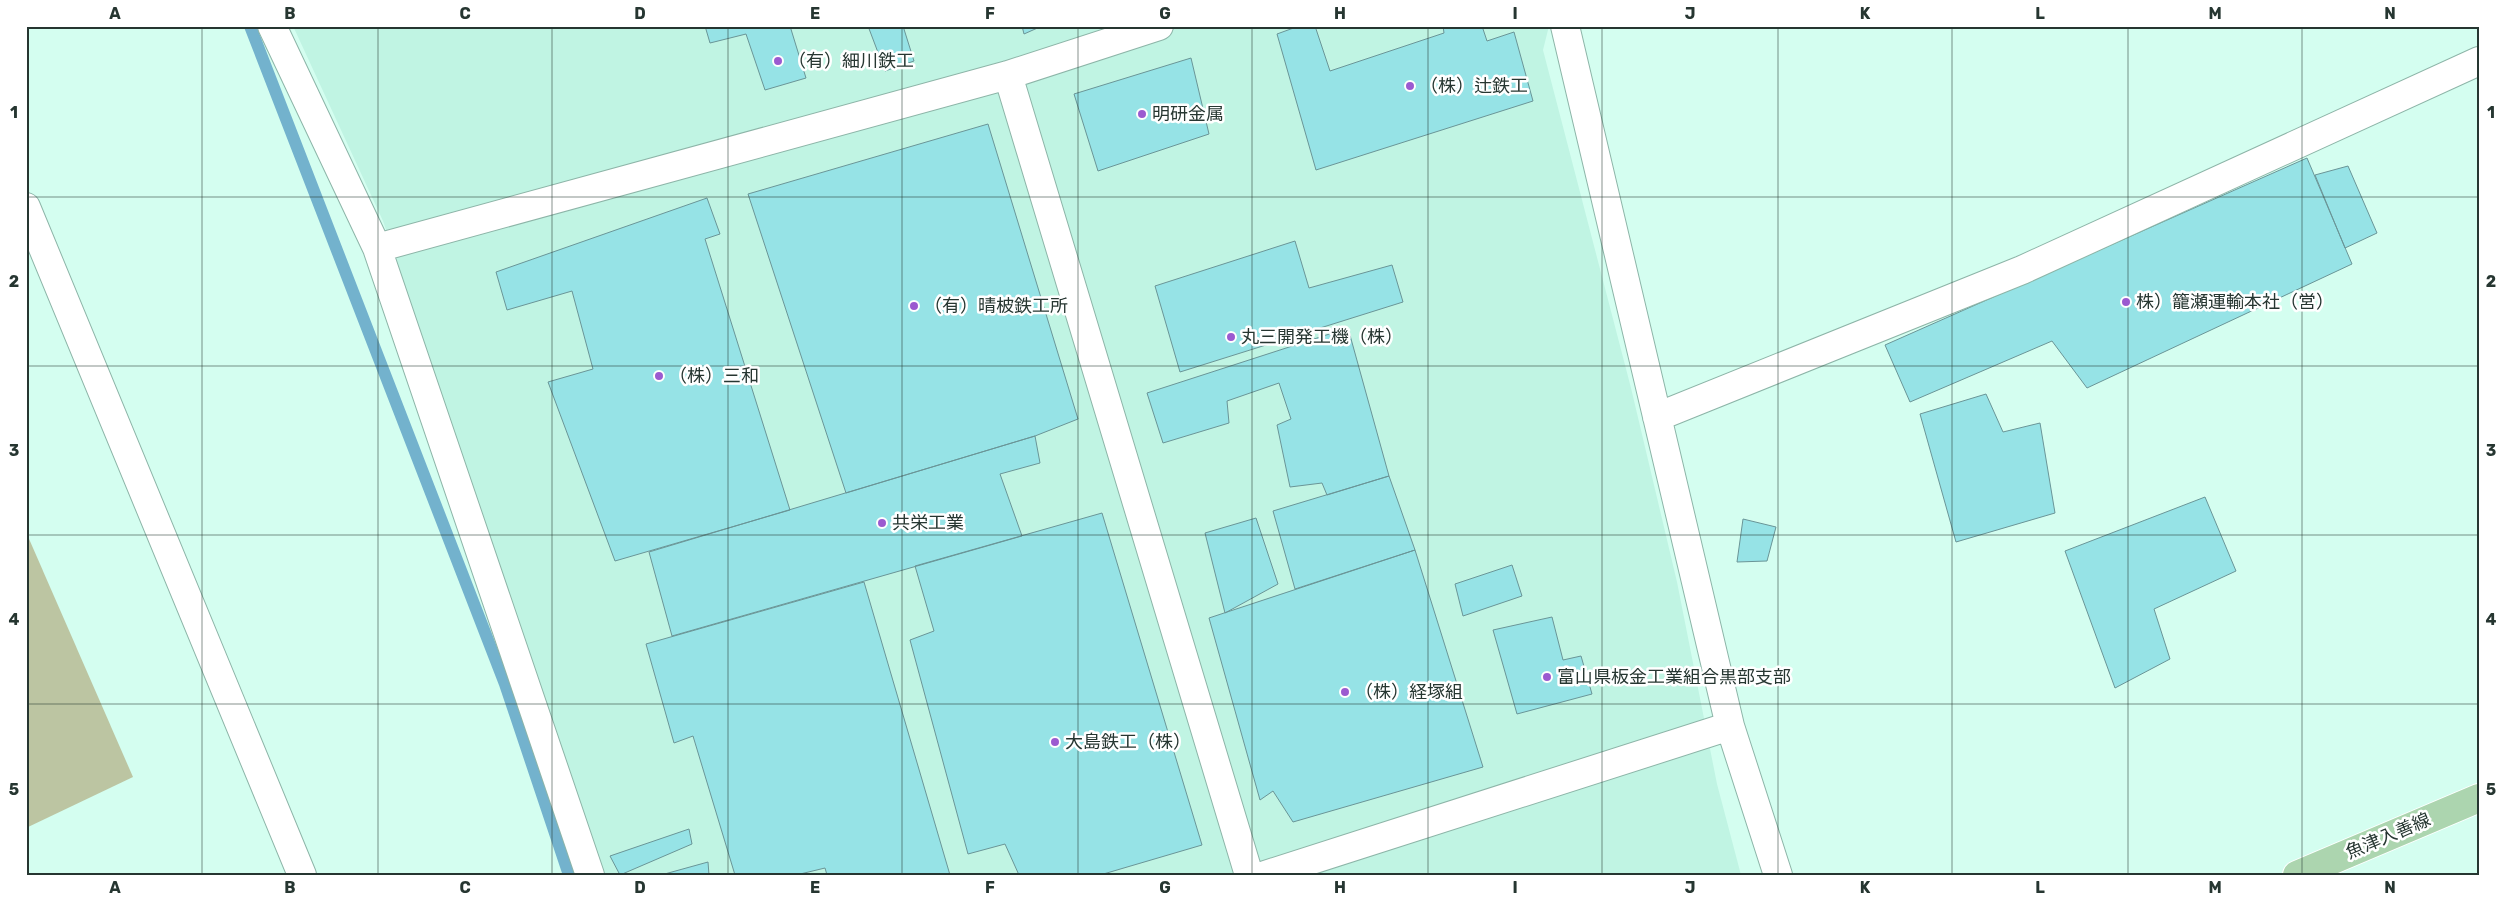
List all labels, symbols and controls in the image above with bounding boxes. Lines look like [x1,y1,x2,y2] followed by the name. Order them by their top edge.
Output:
[109,4,121,23] text: A
[284,4,296,23] text: B
[459,4,471,23] text: C
[634,4,646,23] text: D
[810,4,820,23] text: E
[985,4,995,23] text: F
[1159,4,1171,23] text: G
[1334,4,1346,23] text: H
[1512,4,1518,23] text: I
[1685,4,1695,23] text: J
[1860,4,1871,23] text: K
[2035,4,2045,23] text: L
[2208,4,2222,23] text: M
[2384,4,2396,23] text: N
[788,50,914,72] place label: （有）細川鉄工
[772,55,784,67] marker: （有）細川鉄工
[1420,75,1528,97] place label: （株）辻鉄工
[1404,80,1416,92] marker: （株）辻鉄工
[10,103,18,122] text: 1
[1152,103,1224,125] place label: 明研金属
[2487,103,2495,122] text: 1
[1136,108,1148,120] marker: 明研金属
[9,272,19,291] text: 2
[2486,272,2496,291] text: 2
[2136,291,2334,313] place label: 株）籠瀬運輸本社（営）
[924,295,1068,317] place label: （有）晴柀鉄工所
[2120,296,2132,308] marker: 株）籠瀬運輸本社（営）
[908,300,920,312] marker: （有）晴柀鉄工所
[1241,326,1403,348] place label: 丸三開発工機（株）
[1225,331,1237,343] marker: 丸三開発工機（株）
[669,365,759,387] place label: （株）三和
[653,370,665,382] marker: （株）三和
[9,441,19,460] text: 3
[2486,441,2496,460] text: 3
[892,512,964,534] place label: 共栄工業
[876,517,888,529] marker: 共栄工業
[9,610,20,629] text: 4
[2486,610,2497,629] text: 4
[1557,666,1791,688] place label: 富山県板金工業組合黒部支部
[1541,671,1553,683] marker: 富山県板金工業組合黒部支部
[1355,681,1463,703] place label: （株）経塚組
[1339,686,1351,698] marker: （株）経塚組
[1065,731,1191,753] place label: 大島鉄工（株）
[1049,736,1061,748] marker: 大島鉄工（株）
[9,780,19,799] text: 5
[2486,780,2496,799] text: 5
[2342,808,2434,864] street label: 魚津入善線
[109,878,121,897] text: A
[284,878,296,897] text: B
[459,878,471,897] text: C
[634,878,646,897] text: D
[810,878,820,897] text: E
[985,878,995,897] text: F
[1159,878,1171,897] text: G
[1334,878,1346,897] text: H
[1512,878,1518,897] text: I
[1685,878,1695,897] text: J
[1860,878,1871,897] text: K
[2035,878,2045,897] text: L
[2208,878,2222,897] text: M
[2384,878,2396,897] text: N

